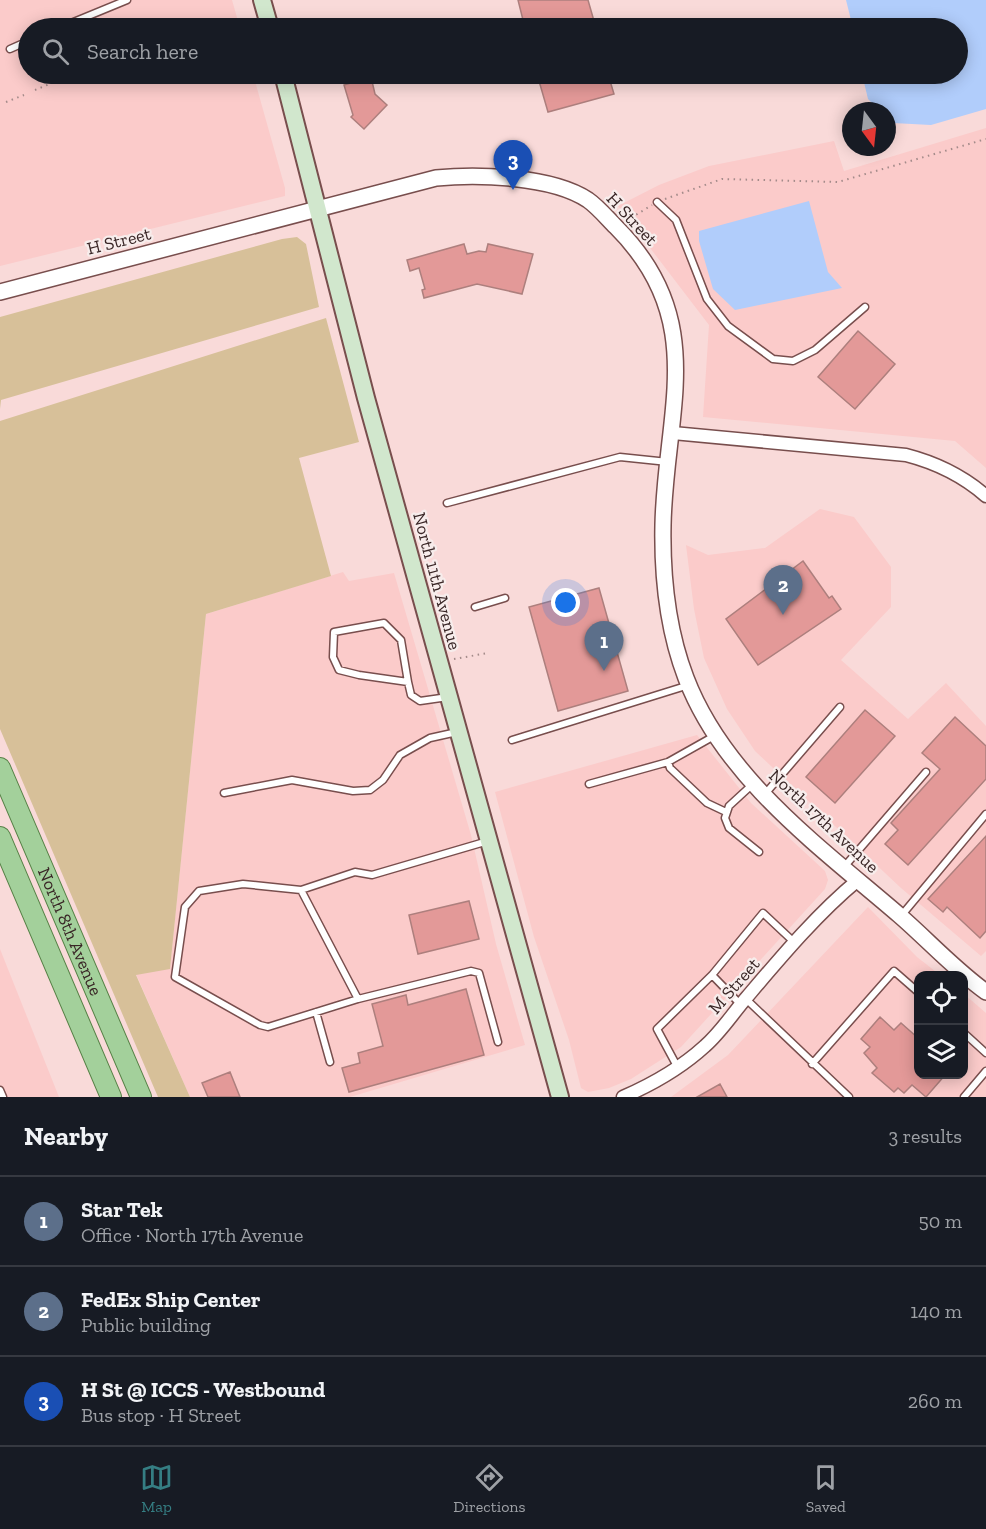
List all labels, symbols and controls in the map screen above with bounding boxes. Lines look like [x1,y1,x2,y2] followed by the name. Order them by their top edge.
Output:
[18,18,968,84] search box
[39,35,72,68] icon: search
[87,38,198,65] text: Search here
[842,102,896,156] north arrow
[494,140,532,190] pin: 3
[602,188,662,251] street label: H Street
[85,222,154,260] street label: H Street
[408,510,466,652] street label: North 11th Avenue
[764,566,802,615] pin: 2
[551,588,580,617] your location
[584,622,624,671] pin: 1
[764,764,884,878] street label: North 17th Avenue
[33,864,107,999] street label: North 8th Avenue
[704,953,765,1019] street label: M Street
[914,971,968,1079] map controls
[914,971,968,1025] button: locate
[914,1025,968,1079] button: layers
[24,1120,108,1152] text: Nearby
[888,1124,962,1148] text: 3 results
[81,1196,163,1223] text: Star Tek
[39,1209,48,1233] text: 1
[918,1209,962,1233] text: 50 m
[81,1223,303,1247] text: Office · North 17th Avenue
[81,1286,260,1313] text: FedEx Ship Center
[38,1299,49,1323] text: 2
[910,1299,962,1323] text: 140 m
[81,1313,211,1337] text: Public building
[81,1376,325,1403] text: H St @ ICCS - Westbound
[38,1389,49,1413] text: 3
[908,1389,962,1413] text: 260 m
[81,1403,241,1427] text: Bus stop · H Street
[140,1461,173,1516] tab: Map
[453,1461,526,1516] tab: Directions
[806,1461,846,1516] tab: Saved

